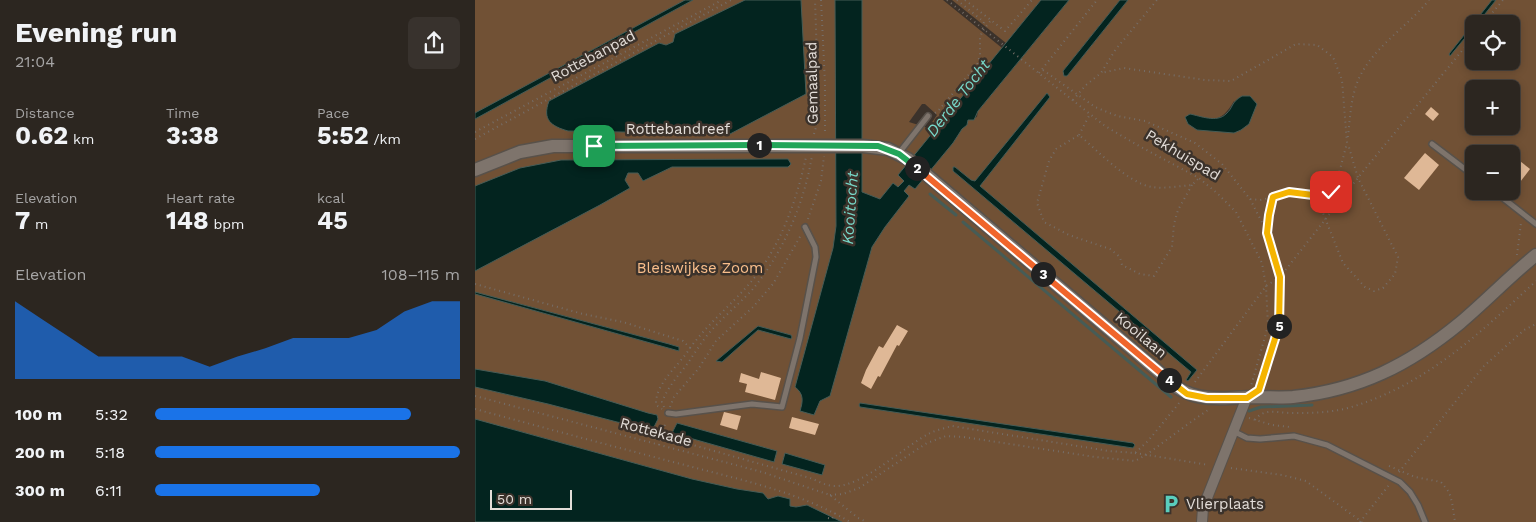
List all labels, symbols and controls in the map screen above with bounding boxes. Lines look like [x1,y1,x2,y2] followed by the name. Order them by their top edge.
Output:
[1465,15,1520,200] map controls
[1465,15,1520,70] button: locate
[15,16,177,49] text: Evening run
[408,17,460,69] button: share
[548,26,638,86] street label: Rottebanpad
[802,42,822,124] street label: Gemaalpad
[15,52,55,71] text: 21:04
[922,55,994,140] water label: Derde Tocht
[1465,80,1520,135] button: +
[15,105,75,121] text: Distance
[166,105,199,121] text: Time
[317,105,349,121] text: Pace
[626,120,730,138] street label: Rottebandreef
[15,121,68,150] text: 0.62
[166,121,219,150] text: 3:38
[317,121,369,150] text: 5:52
[573,125,615,167] pin
[1142,126,1224,184] street label: Pekhuispad
[68,131,94,147] text: km
[369,131,401,147] text: /km
[580,132,608,160] icon: arrive
[747,132,771,158] pin: 1
[756,137,763,153] text: 1
[1465,145,1520,200] button: −
[905,156,929,180] pin: 2
[913,160,922,176] text: 2
[838,170,862,245] water label: Kooitocht
[1310,171,1352,213] pin
[1317,178,1345,206] icon: check
[15,190,78,206] text: Elevation
[166,190,235,206] text: Heart rate
[317,190,345,206] text: kcal
[15,206,30,235] text: 7
[166,206,209,235] text: 148
[317,206,348,235] text: 45
[30,216,48,232] text: m
[209,216,244,232] text: bpm
[637,259,763,277] park label: Bleiswijkse Zoom
[1031,262,1055,286] pin: 3
[15,265,86,284] text: Elevation
[381,265,460,284] text: 108–115 m
[1039,266,1048,282] text: 3
[1111,308,1171,362] street label: Kooilaan
[1267,314,1291,338] pin: 5
[1275,318,1284,334] text: 5
[1157,368,1181,392] pin: 4
[1165,372,1174,388] text: 4
[15,405,62,424] text: 100 m
[95,405,128,424] text: 5:32
[618,414,694,450] street label: Rottekade
[15,443,65,462] text: 200 m
[95,443,125,462] text: 5:18
[15,481,65,500] text: 300 m
[95,481,122,500] text: 6:11
[490,487,573,510] scale bar
[497,491,532,507] text: 50 m
[1160,493,1182,515] parking icon: Vlierplaats
[1186,495,1264,513] place label: Vlierplaats

